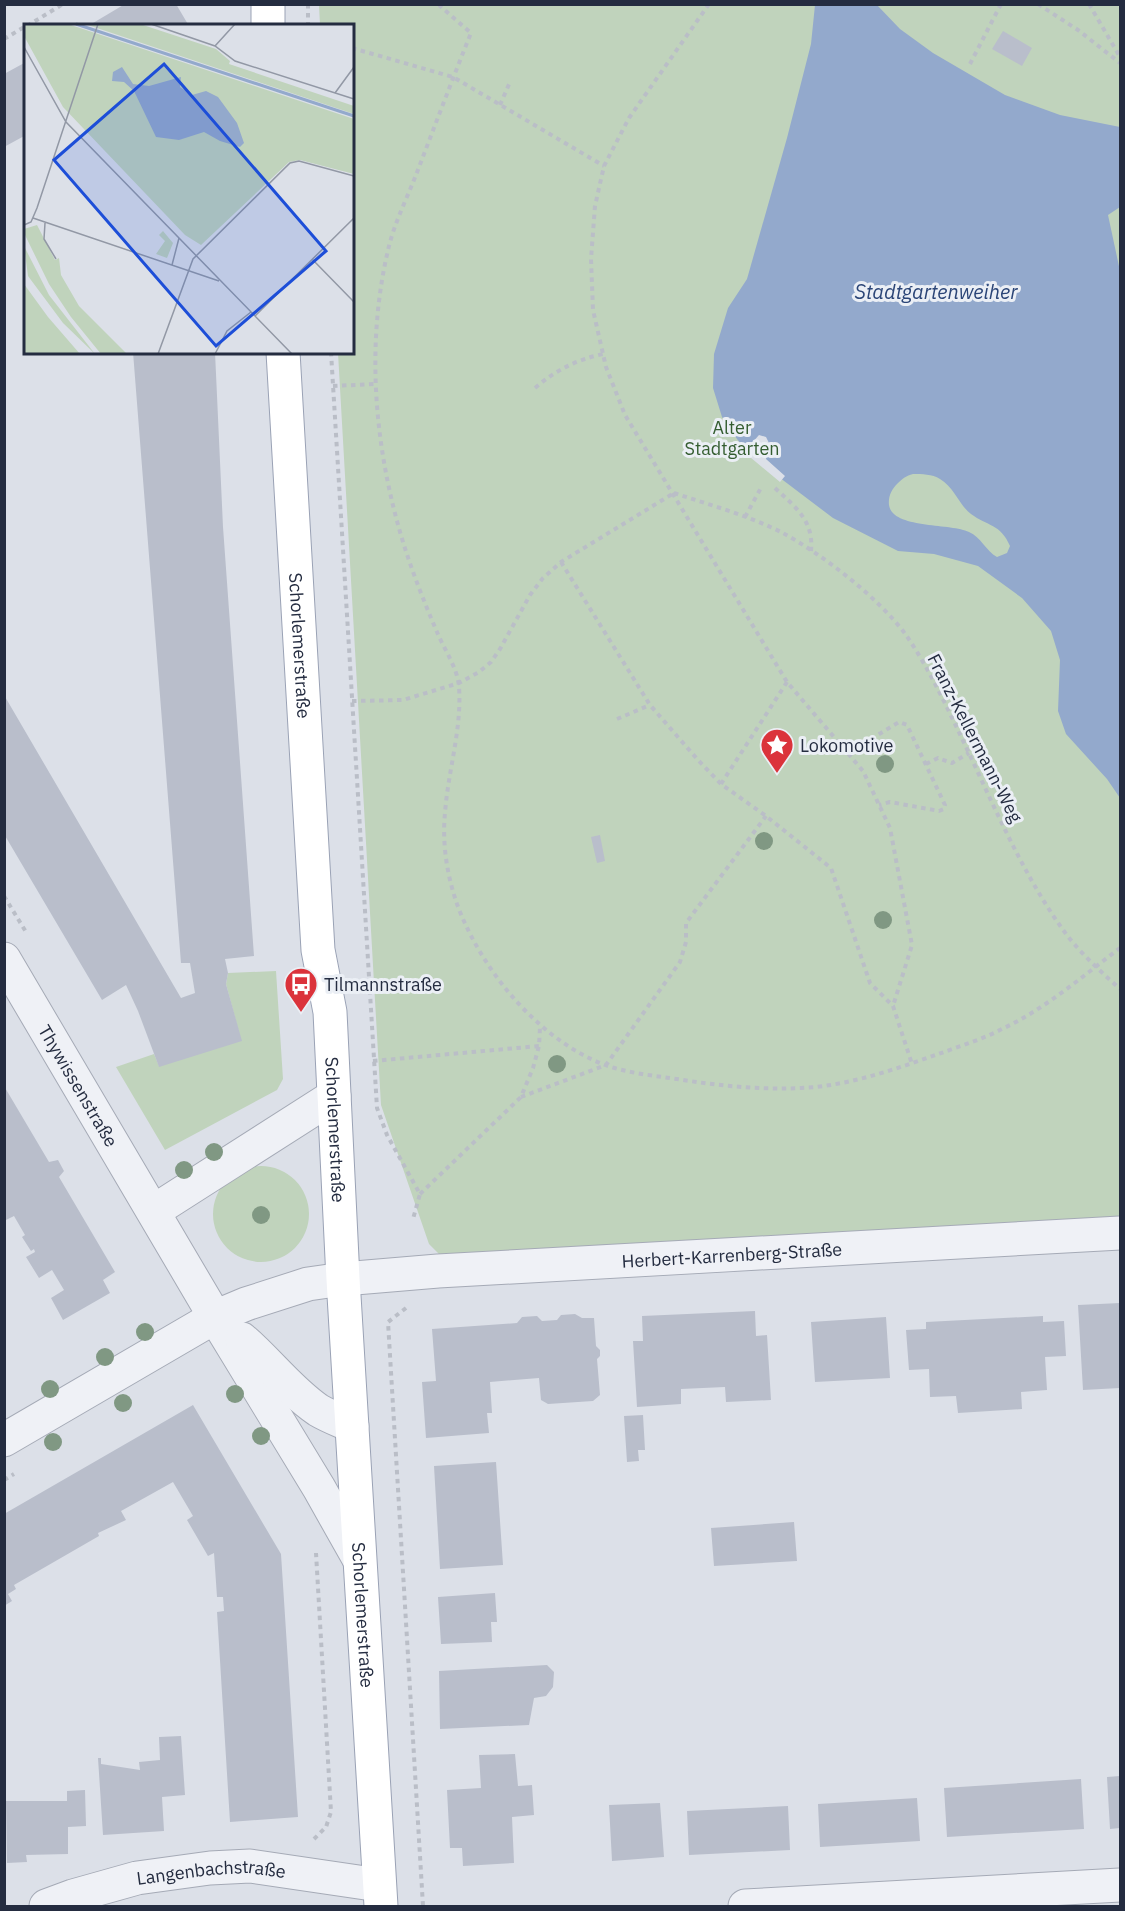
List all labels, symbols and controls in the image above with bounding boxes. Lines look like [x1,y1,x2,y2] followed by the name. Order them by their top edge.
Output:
[24,24,354,354] inset map
[854,278,1018,305] water label: Stadtgartenweiher
[684,416,780,460] park label: Alter Stadtgarten
[284,572,316,719] street label: Schorlemerstraße
[922,650,1028,827] street label: Franz-Kellermann-Weg
[759,727,795,774] place icon: Lokomotive
[800,734,894,757] place label: Lokomotive
[283,966,319,1013] bus stop icon: Tilmannstraße
[324,973,442,996] place label: Tilmannstraße
[34,1020,124,1151] street label: Thywissenstraße
[321,1056,351,1203] street label: Schorlemerstraße
[621,1237,843,1272] street label: Herbert-Karrenberg-Straße
[347,1541,379,1689] street label: Schorlemerstraße
[135,1854,288,1889] street label: Langenbachstraße

